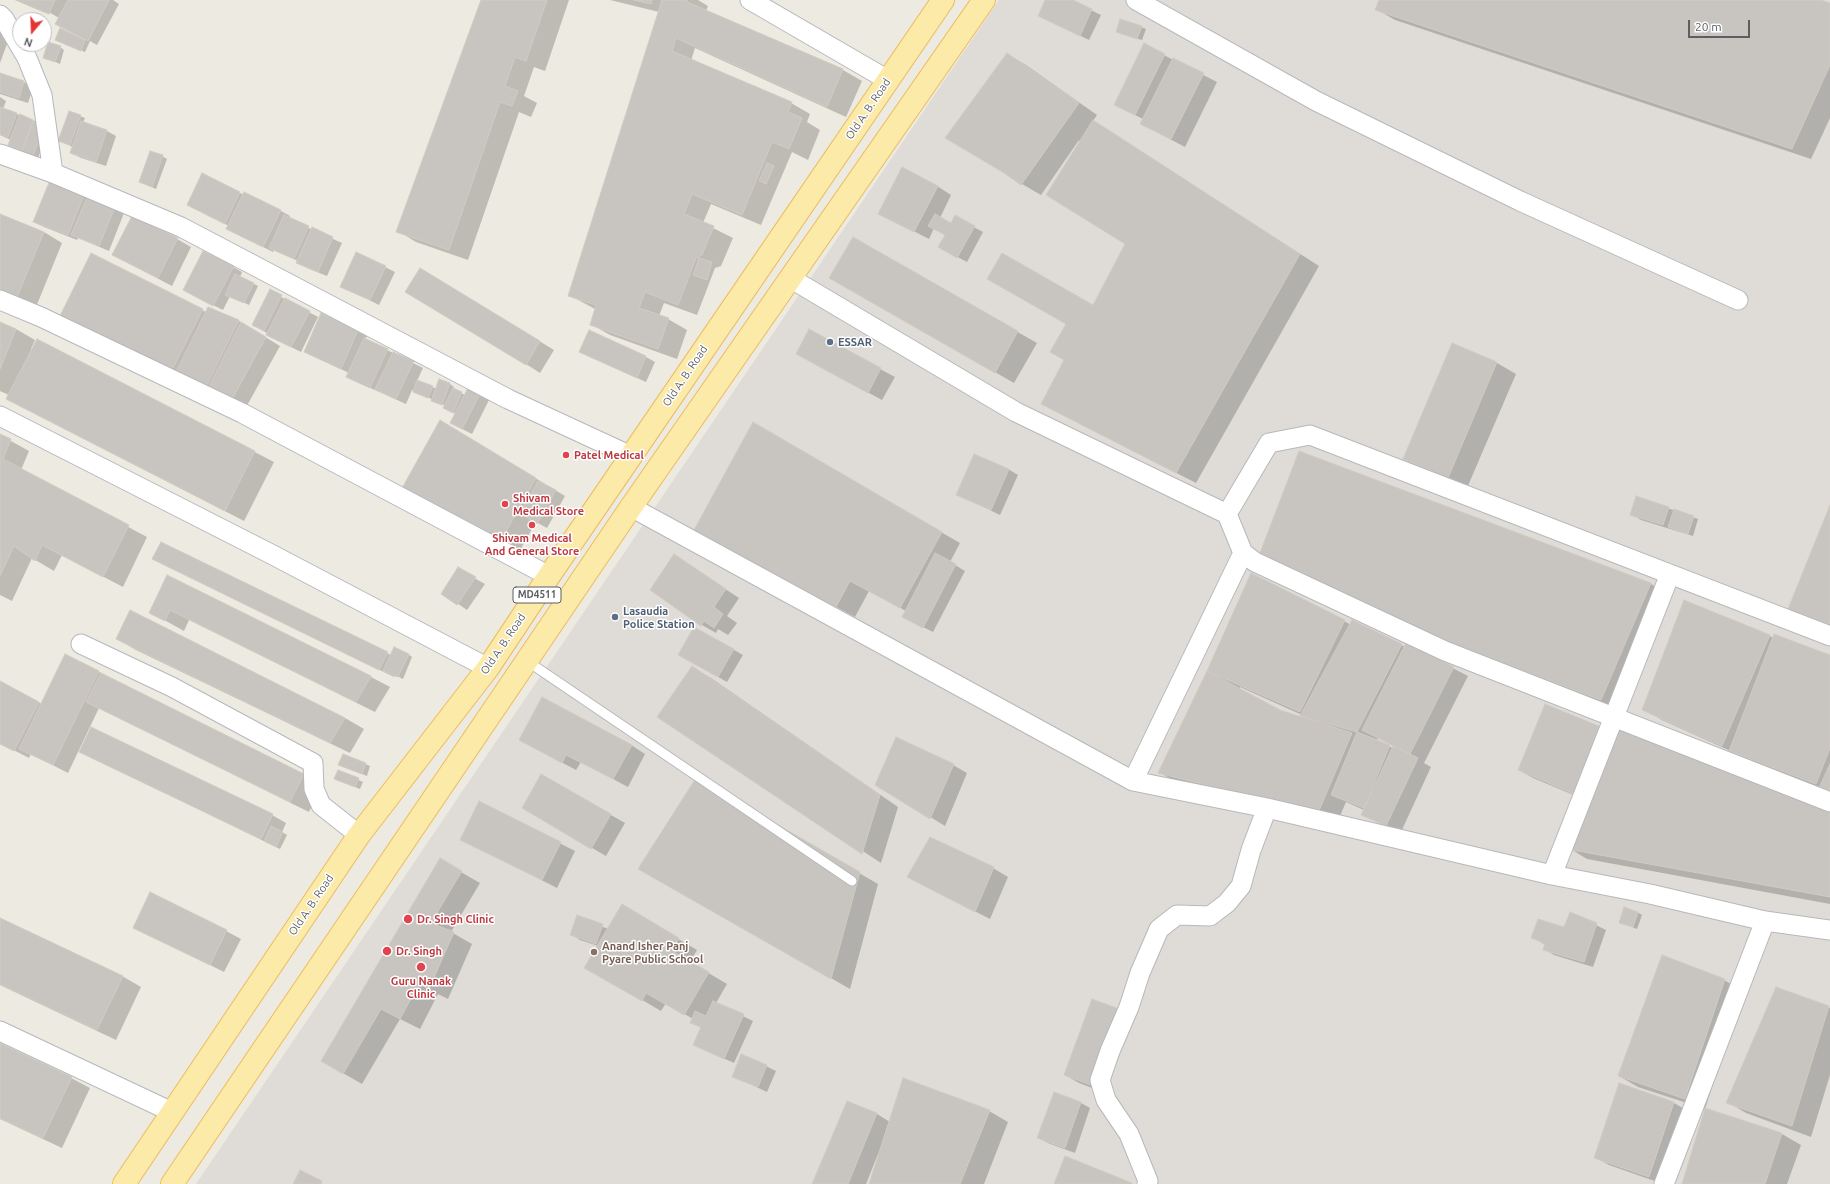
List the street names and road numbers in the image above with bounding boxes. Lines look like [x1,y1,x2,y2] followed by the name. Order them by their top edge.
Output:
[843,76,893,142] street label: Old A. B. Road
[660,343,710,409] street label: Old A. B. Road
[513,587,561,603] road number: MD4511
[478,611,528,677] street label: Old A. B. Road
[286,872,336,938] street label: Old A. B. Road

